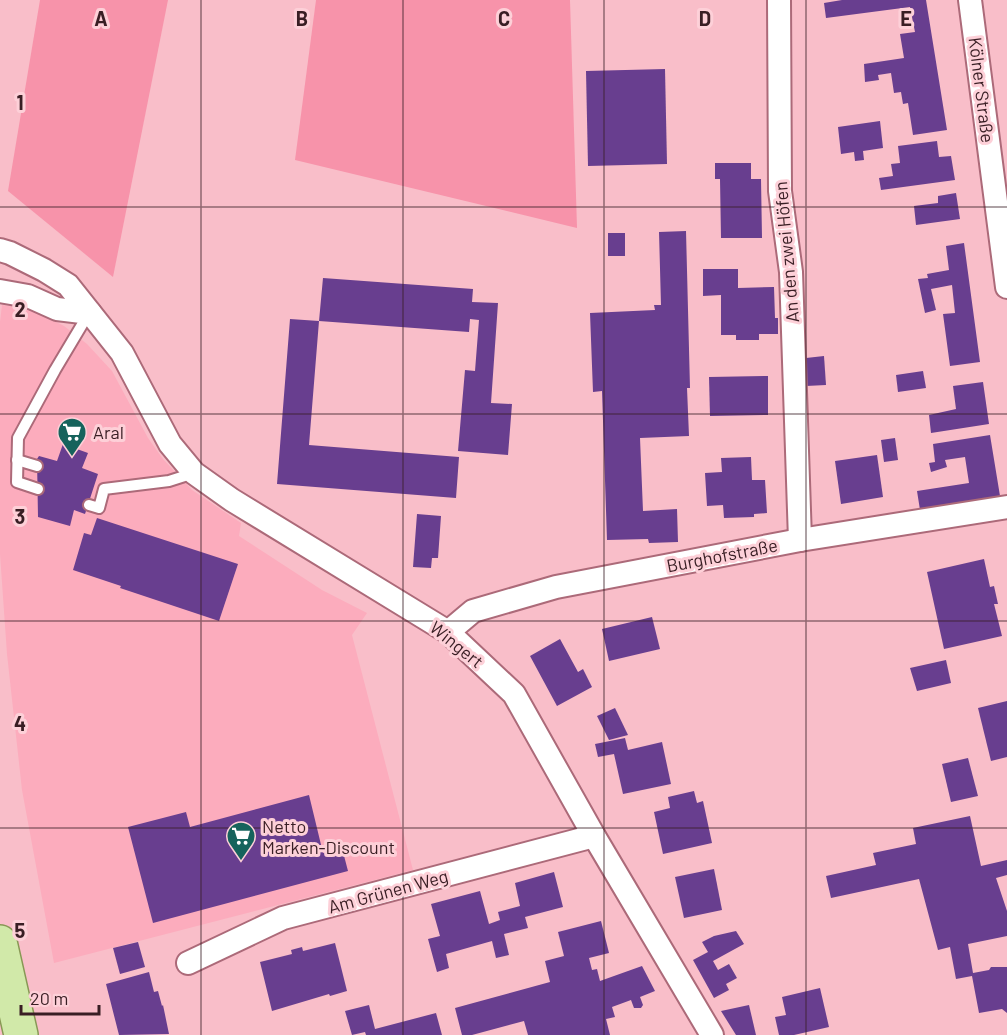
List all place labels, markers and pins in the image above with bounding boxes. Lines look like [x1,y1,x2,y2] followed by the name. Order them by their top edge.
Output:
[56,416,88,458] supermarket icon: Aral
[93,421,124,443] place label: Aral
[262,815,395,858] place label: Netto Marken-Discount
[225,820,257,862] supermarket icon: Netto Marken-Discount

